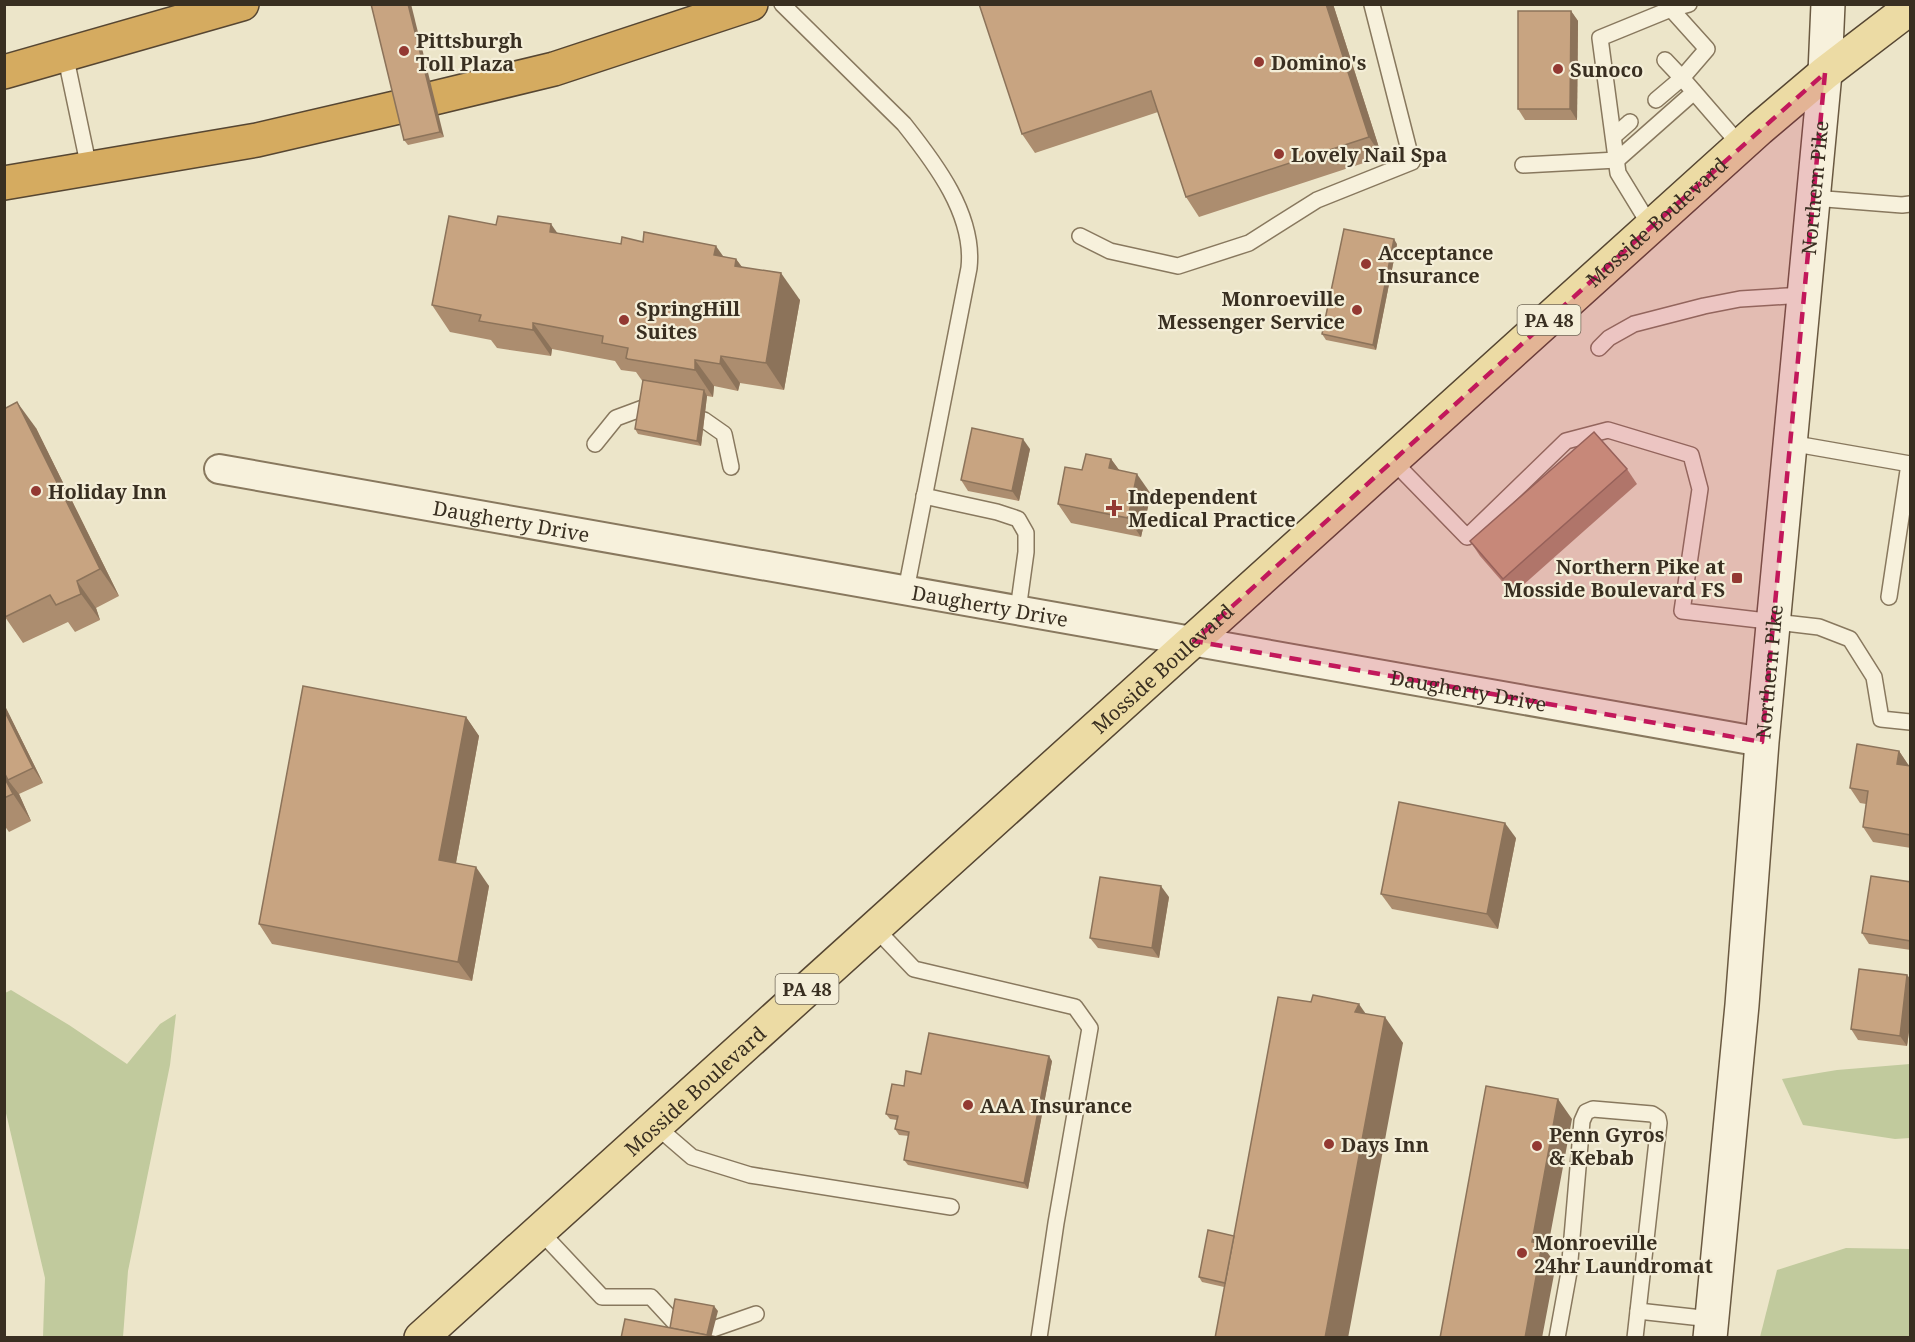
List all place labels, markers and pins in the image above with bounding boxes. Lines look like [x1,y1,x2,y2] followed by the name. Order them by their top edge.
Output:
[416,27,523,77] place label: Pittsburgh Toll Plaza
[397,44,411,58] marker: Pittsburgh Toll Plaza
[1271,49,1366,76] place label: Domino's
[1252,55,1266,69] marker: Domino's
[1570,56,1643,83] place label: Sunoco
[1551,62,1565,76] marker: Sunoco
[1291,141,1447,168] place label: Lovely Nail Spa
[1272,147,1286,161] marker: Lovely Nail Spa
[1378,239,1494,289] place label: Acceptance Insurance
[1359,257,1373,271] marker: Acceptance Insurance
[1158,285,1345,335] place label: Monroeville Messenger Service
[636,295,740,345] place label: SpringHill Suites
[1350,303,1364,317] marker: Monroeville Messenger Service
[617,313,631,327] marker: SpringHill Suites
[48,478,167,505] place label: Holiday Inn
[1128,483,1296,533] place label: Independent Medical Practice
[29,484,43,498] marker: Holiday Inn
[1105,499,1123,517] marker: Independent Medical Practice
[1503,553,1725,603] place label: Northern Pike at Mosside Boulevard FS
[1730,571,1744,585] marker: Northern Pike at Mosside Boulevard FS
[980,1092,1132,1119] place label: AAA Insurance
[961,1098,975,1112] marker: AAA Insurance
[1549,1121,1664,1171] place label: Penn Gyros & Kebab
[1341,1131,1429,1158] place label: Days Inn
[1322,1137,1336,1151] marker: Days Inn
[1530,1139,1544,1153] marker: Penn Gyros & Kebab
[1534,1229,1713,1279] place label: Monroeville 24hr Laundromat
[1515,1246,1529,1260] marker: Monroeville 24hr Laundromat

